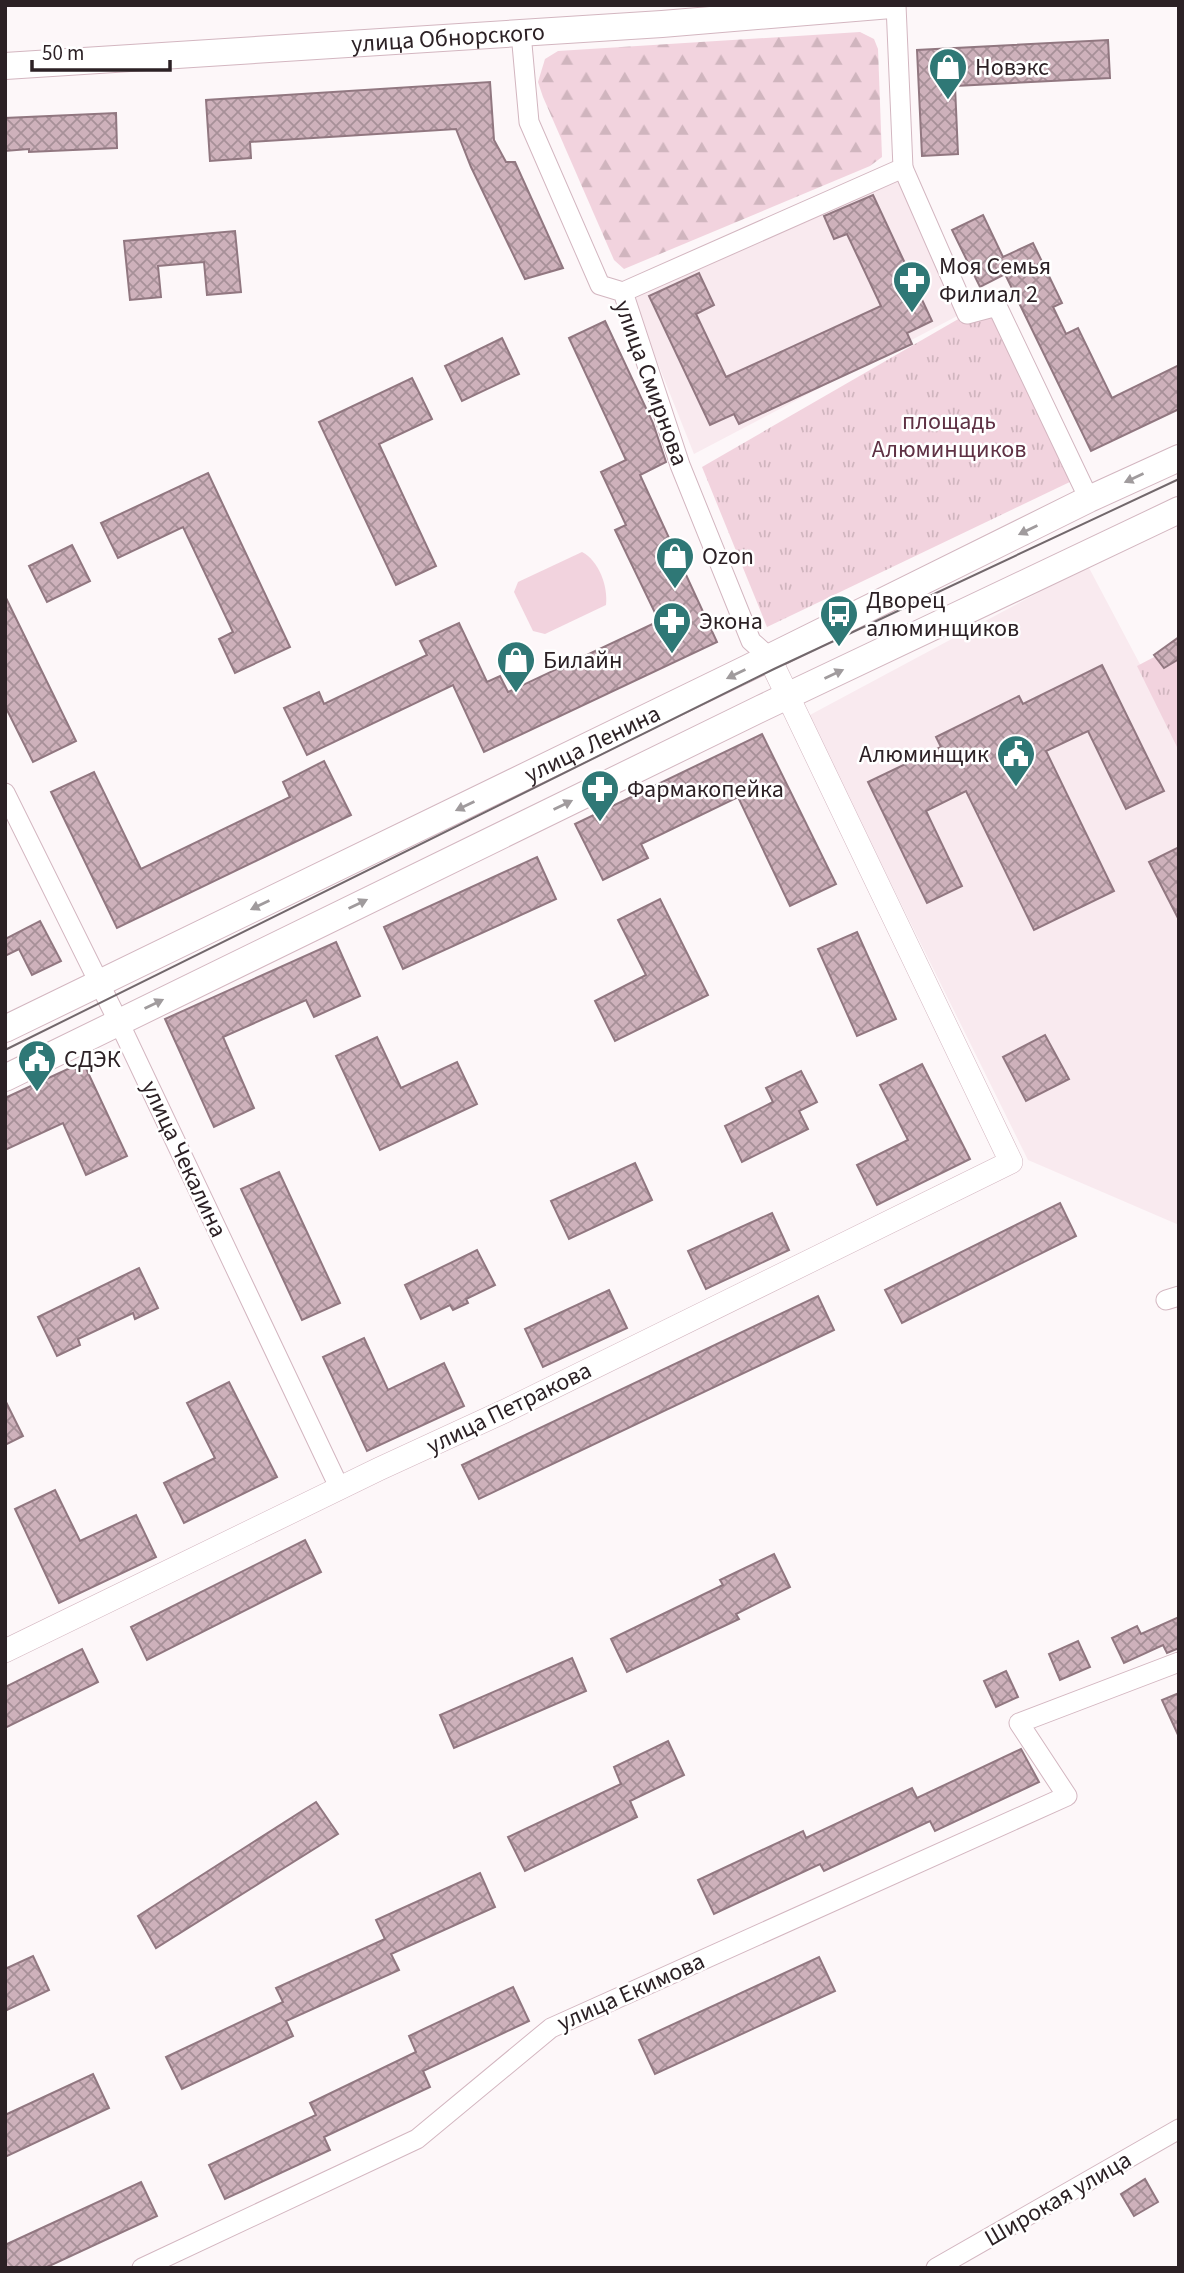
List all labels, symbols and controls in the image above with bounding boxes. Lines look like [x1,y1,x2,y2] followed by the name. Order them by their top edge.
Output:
[350,14,546,61] street label: улица Обнорского
[32,28,170,72] scale bar
[42,38,84,68] text: 50 m
[927,46,969,101] shop icon: Новэкс
[975,50,1049,85] place label: Новэкс
[939,249,1051,312] place label: Моя Семья Филиал 2
[891,259,933,314] pharmacy icon: Моя Семья Филиал 2
[605,295,697,471] street label: улица Смирнова
[872,404,1026,467] park label: площадь Алюминщиков
[1124,473,1144,484] one-way arrow
[1018,524,1038,535] one-way arrow
[654,535,696,590] shop icon: Ozon
[702,539,754,574] place label: Ozon
[866,583,1019,646] place label: Дворец алюминщиков
[818,593,860,648] bus stop icon: Дворец алюминщиков
[651,600,693,655] pharmacy icon: Экона
[699,604,763,639] place label: Экона
[495,639,537,694] shop icon: Билайн
[543,643,622,678] place label: Билайн
[726,668,746,679] one-way arrow
[824,668,844,680] one-way arrow
[518,696,666,792] street label: улица Ленина
[995,733,1037,788] public building icon: Алюминщик
[859,737,989,772] place label: Алюминщик
[579,768,621,823] pharmacy icon: Фармакопейка
[627,772,784,807] place label: Фармакопейка
[553,799,573,810] one-way arrow
[455,800,475,811] one-way arrow
[348,898,368,910] one-way arrow
[250,899,270,910] one-way arrow
[144,999,164,1010] one-way arrow
[16,1038,58,1093] public building icon: СДЭК
[64,1042,121,1077] place label: СДЭК
[132,1075,236,1243] street label: улица Чекалина
[421,1353,597,1463] street label: улица Петракова
[552,1944,710,2040] street label: улица Екимова
[978,2143,1138,2255] street label: Широкая улица

